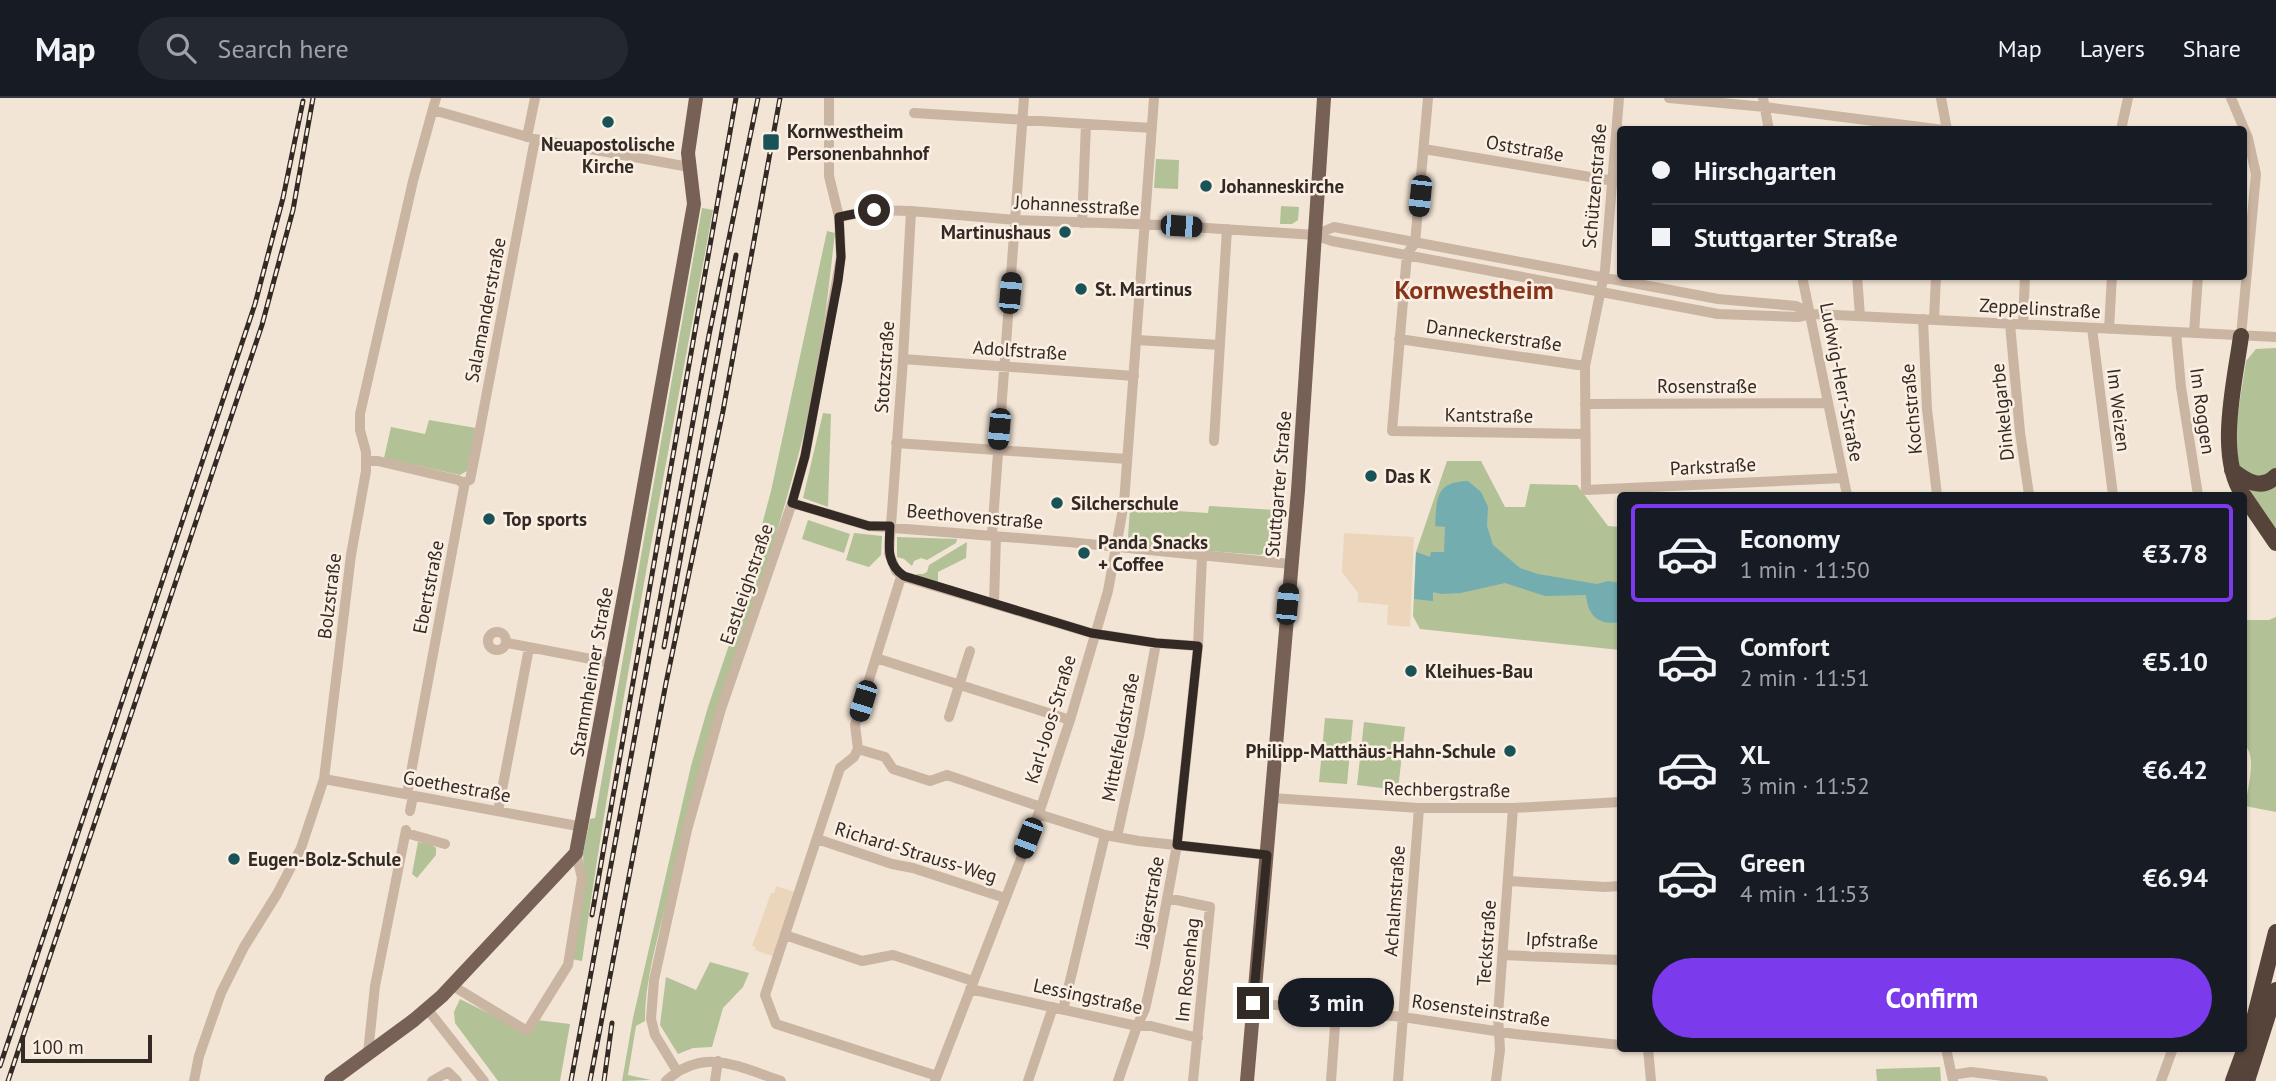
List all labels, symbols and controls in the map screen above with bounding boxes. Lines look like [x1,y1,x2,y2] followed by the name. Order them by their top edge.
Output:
[138,17,628,80] search box
[35,27,96,70] text: Map
[162,29,200,67] icon: search
[218,32,349,65] text: Search here
[1998,33,2042,64] text: Map
[2080,33,2145,64] text: Layers
[2183,33,2241,64] text: Share
[600,114,616,130] marker: Neuapostolische Kirche
[787,119,931,165] place label: Kornwestheim Personenbahnhof
[1577,123,1611,249] street label: Schützenstraße
[1484,129,1566,167] street label: Oststraße
[541,132,675,178] place label: Neuapostolische Kirche
[761,132,781,152] marker: Kornwestheim Personenbahnhof
[1694,154,1837,187] text: Hirschgarten
[1219,174,1344,198] place label: Johanneskirche
[1408,174,1433,218] car
[1198,178,1214,194] marker: Johanneskirche
[1013,190,1140,220] street label: Johannesstraße
[858,194,890,226] route start
[1160,214,1203,238] car
[941,220,1051,244] place label: Martinushaus
[1694,221,1898,254] text: Stuttgarter Straße
[1057,224,1073,240] marker: Martinushaus
[459,235,511,385] street label: Salamanderstraße
[998,271,1023,315] car
[1394,273,1554,306] district label: Kornwestheim
[1095,277,1192,301] place label: St. Martinus
[1073,281,1089,297] marker: St. Martinus
[1979,293,2101,323] street label: Zeppelinstraße
[1815,300,1869,464] street label: Ludwig-Herr-Straße
[1425,314,1563,356] street label: Danneckerstraße
[869,320,899,414] street label: Stotzstraße
[972,335,1068,365] street label: Adolfstraße
[1985,362,2019,462] street label: Dinkelgarbe
[1895,363,1927,455] street label: Kochstraße
[2185,366,2221,456] street label: Im Roggen
[2102,367,2136,453] street label: Im Weizen
[1657,374,1757,398] street label: Rosenstraße
[1445,402,1533,428] street label: Kantstraße
[987,407,1012,451] car
[1260,410,1296,558] street label: Stuttgarter Straße
[1669,452,1757,480] street label: Parkstraße
[1385,464,1432,488] place label: Das K
[1363,468,1379,484] marker: Das K
[1071,491,1179,515] place label: Silcherschule
[1049,495,1065,511] marker: Silcherschule
[906,498,1044,534] street label: Beethovenstraße
[503,507,587,531] place label: Top sports
[481,511,497,527] marker: Top sports
[714,520,778,648] street label: Eastleighstraße
[1656,522,1719,585] icon: car
[1740,522,1840,555] text: Economy
[1098,530,1208,576] place label: Panda Snacks + Coffee
[2143,537,2208,570] text: €3.78
[407,538,449,636] street label: Ebertstraße
[1076,545,1092,561] marker: Panda Snacks + Coffee
[312,552,346,640] street label: Bolzstraße
[1740,555,1870,584] text: 1 min · 11:50
[1275,582,1300,626] car
[564,585,618,759] street label: Stammheimer Straße
[1656,630,1719,693] icon: car
[1740,630,1830,663] text: Comfort
[2143,645,2208,678] text: €5.10
[1019,652,1081,786] street label: Karl-Joos-Straße
[1425,659,1533,683] place label: Kleihues-Bau
[1403,663,1419,679] marker: Kleihues-Bau
[1740,663,1870,692] text: 2 min · 11:51
[1096,671,1144,803] street label: Mittelfeldstraße
[847,678,880,724] car
[1656,738,1719,801] icon: car
[1740,738,1770,771] text: XL
[1246,739,1496,763] place label: Philipp-Matthäus-Hahn-Schule
[1502,743,1518,759] marker: Philipp-Matthäus-Hahn-Schule
[2143,753,2208,786] text: €6.42
[401,765,513,807] street label: Goethestraße
[1740,771,1870,800] text: 3 min · 11:52
[1383,776,1511,802] street label: Rechbergstraße
[1011,815,1046,861] car
[832,816,1000,888] street label: Richard-Strauss-Weg
[1378,845,1410,957] street label: Achalmstraße
[1656,846,1719,909] icon: car
[1740,846,1805,879] text: Green
[248,847,401,871] place label: Eugen-Bolz-Schule
[226,851,242,867] marker: Eugen-Bolz-Schule
[1129,854,1169,951] street label: Jägerstraße
[2143,861,2208,894] text: €6.94
[1740,879,1870,908] text: 4 min · 11:53
[1471,899,1501,987] street label: Teckstraße
[1170,917,1204,1023] street label: Im Rosenhag
[1525,926,1599,954] street label: Ipfstraße
[1652,958,2212,1038] button: Confirm
[1031,973,1145,1019] street label: Lessingstraße
[1278,978,1393,1028] callout: 3 min
[1237,987,1269,1019] route end
[1308,988,1364,1017] text: 3 min
[1410,988,1552,1032] street label: Rosensteinstraße
[21,1032,152,1064] scale bar
[32,1035,84,1059] text: 100 m

